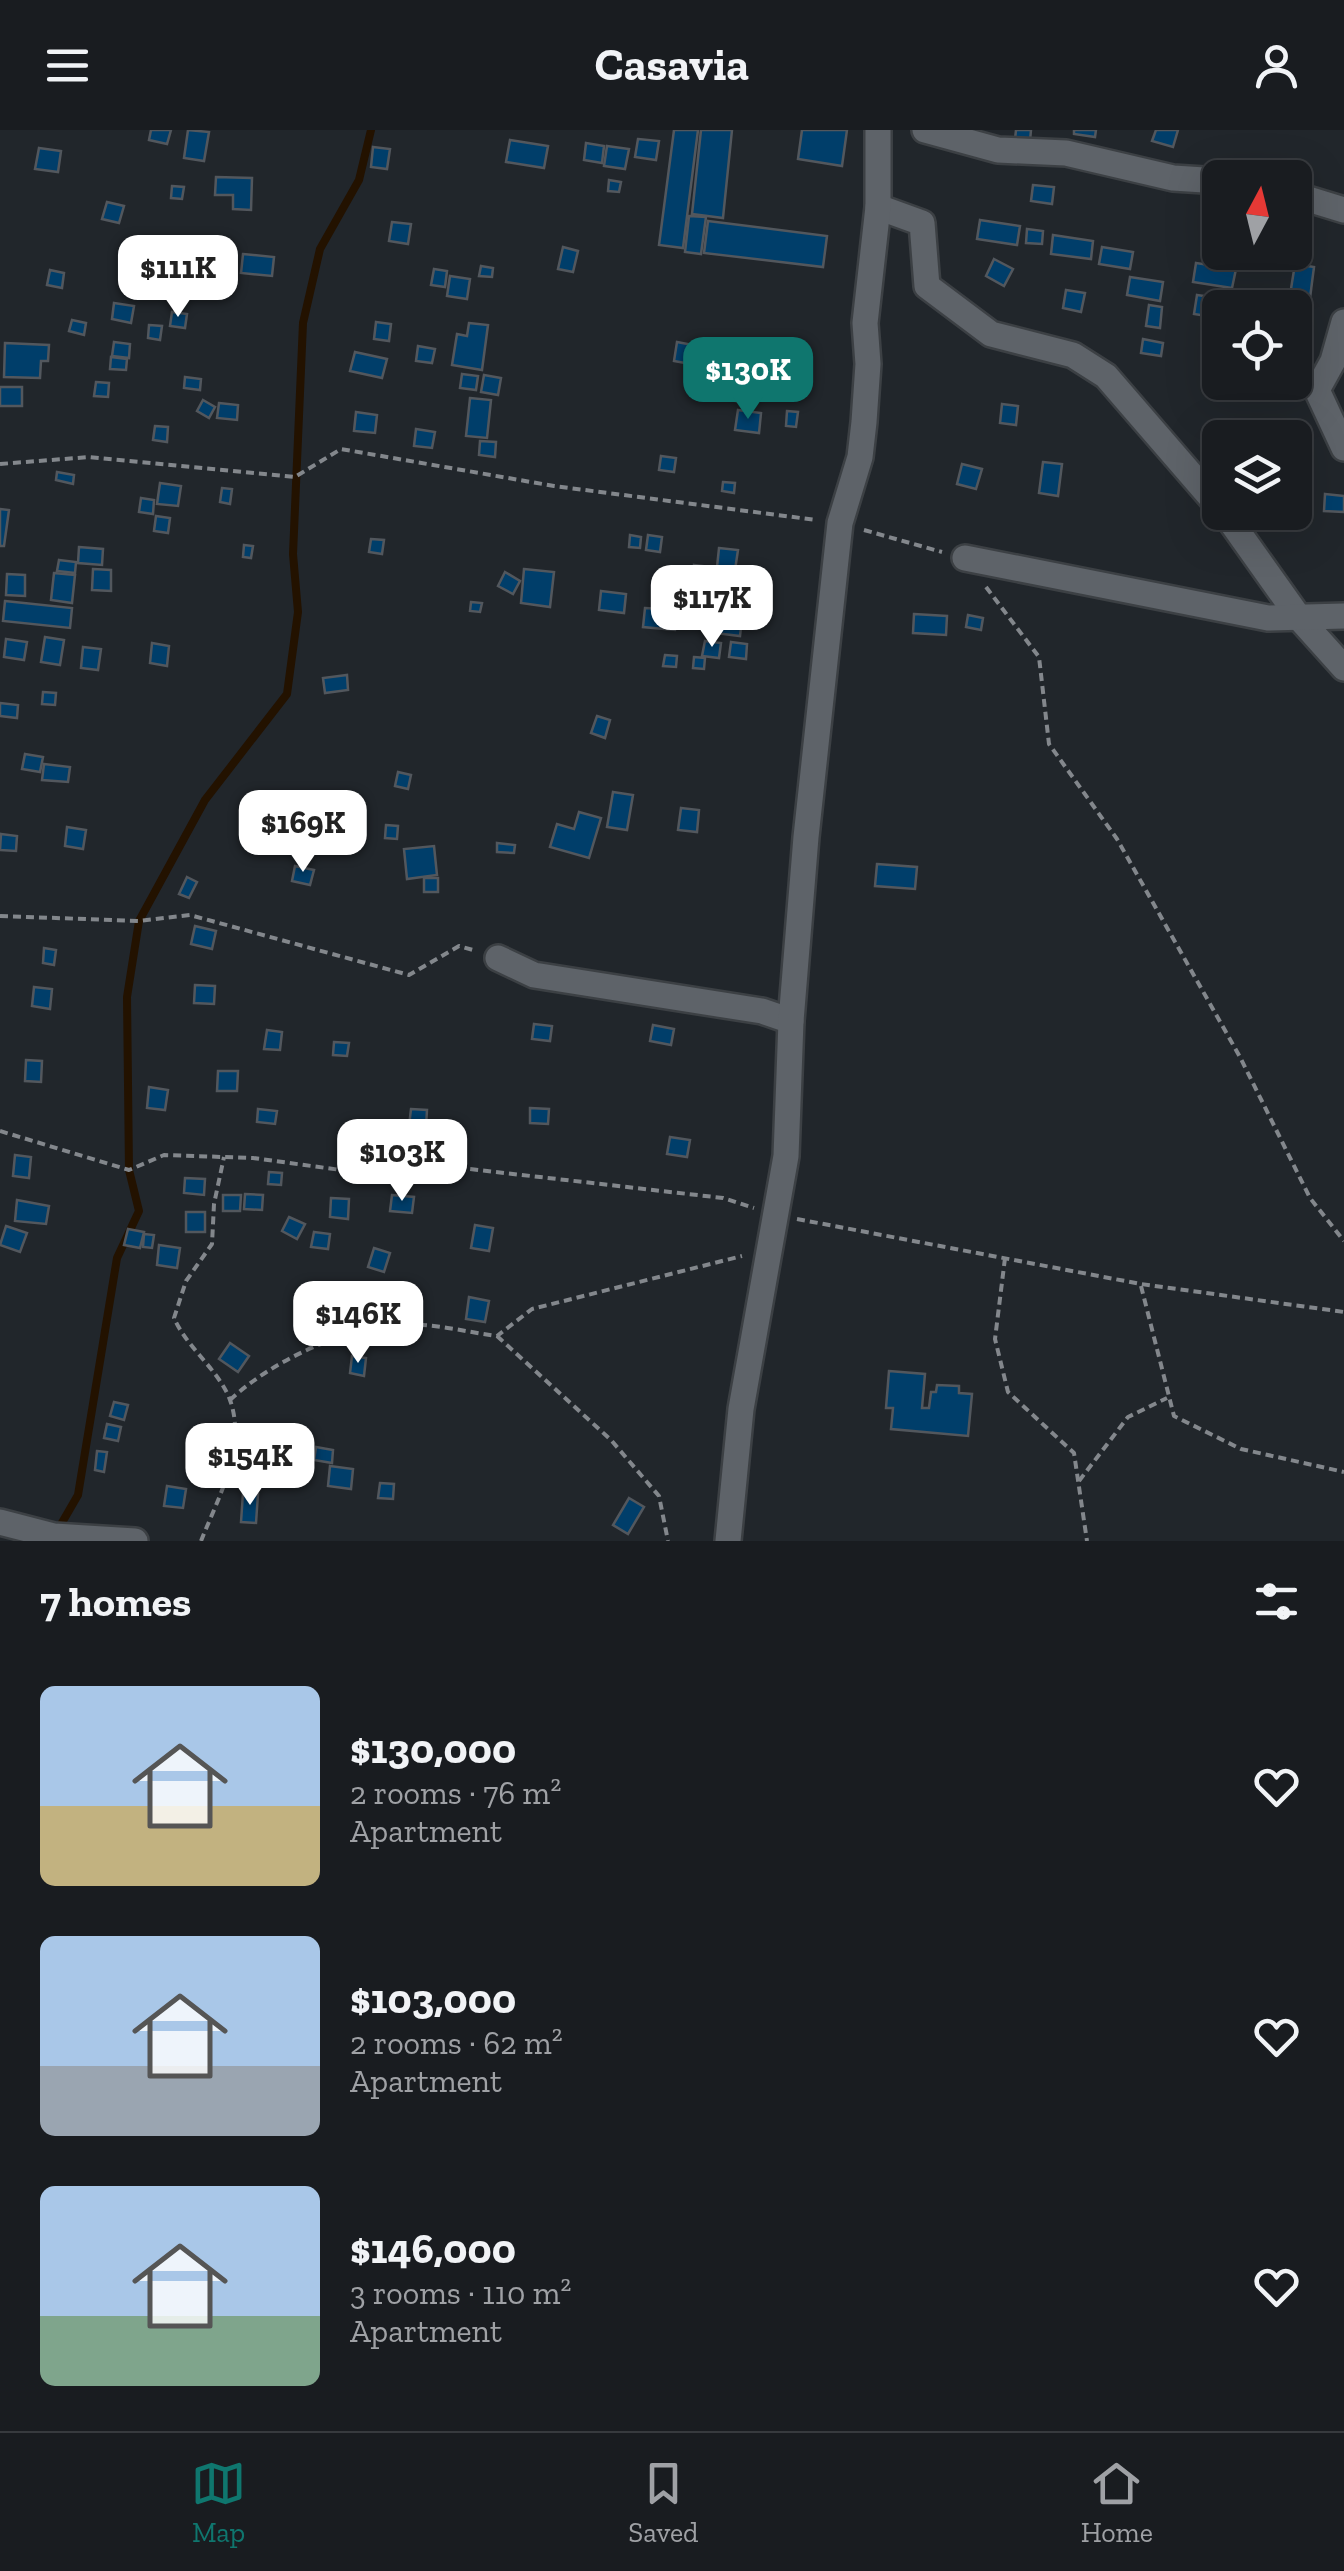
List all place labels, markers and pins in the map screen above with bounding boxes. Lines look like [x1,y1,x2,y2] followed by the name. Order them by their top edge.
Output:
[108,235,248,320] pin: $111K
[678,337,818,422] pin: $130K
[642,565,782,650] pin: $117K
[233,790,373,875] pin: $169K
[332,1119,472,1204] pin: $103K
[288,1281,428,1366] pin: $146K
[180,1423,320,1508] pin: $154K

